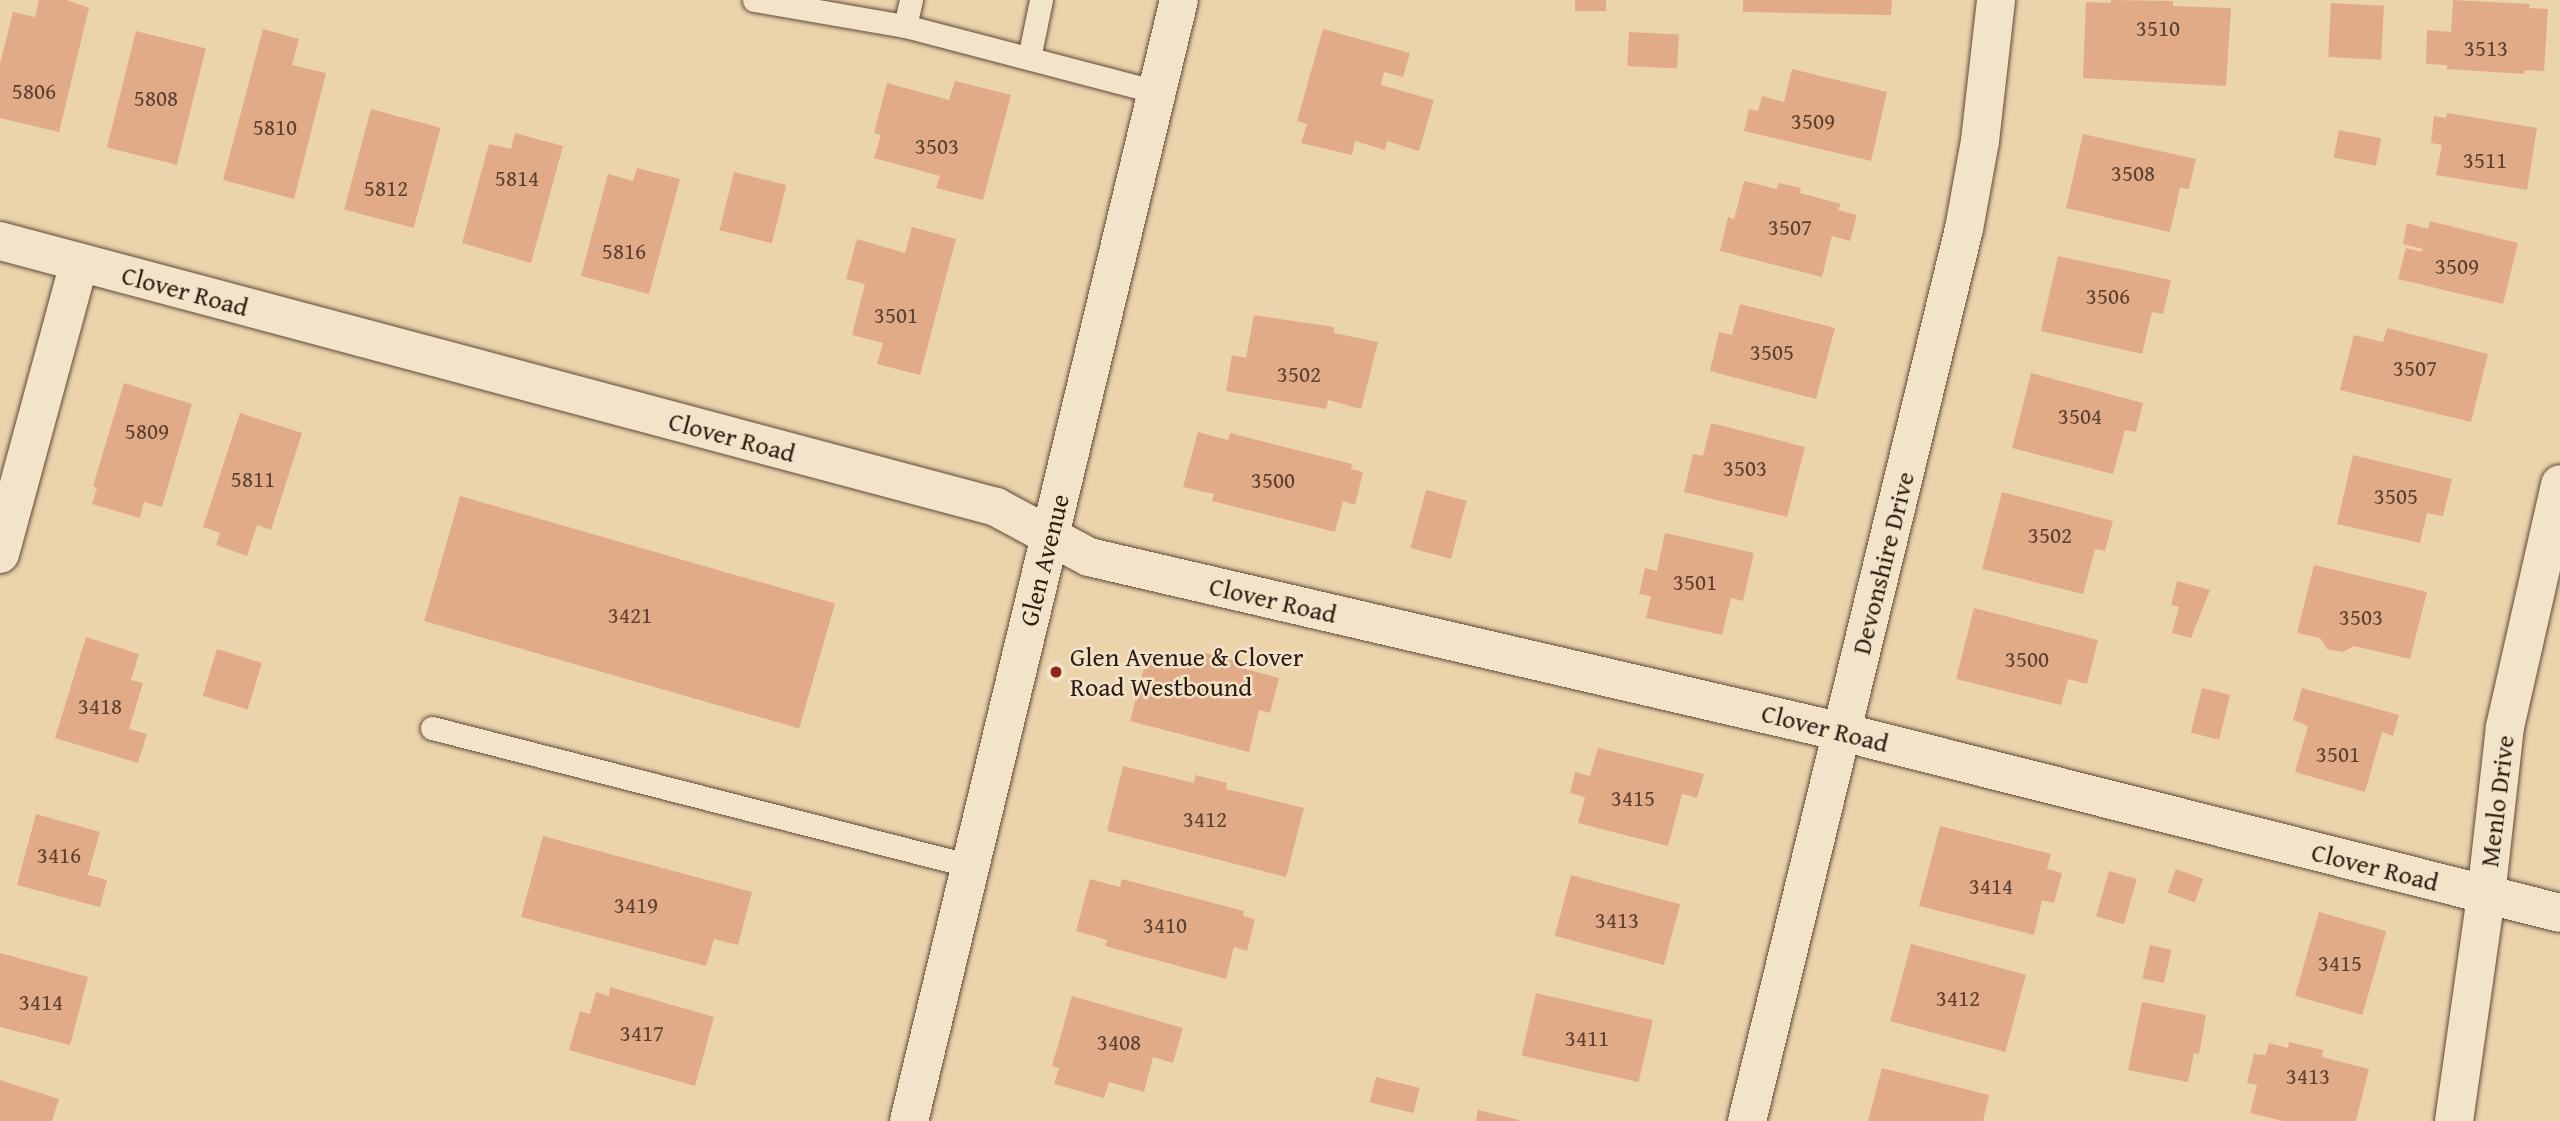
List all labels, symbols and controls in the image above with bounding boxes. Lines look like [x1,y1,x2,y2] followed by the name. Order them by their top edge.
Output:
[2136,14,2180,42] house number: 3510
[2464,34,2508,62] house number: 3513
[12,77,56,105] house number: 5806
[134,84,178,112] house number: 5808
[1791,107,1835,135] house number: 3509
[253,113,297,141] house number: 5810
[915,132,959,160] house number: 3503
[2463,146,2507,174] house number: 3511
[2111,159,2155,187] house number: 3508
[495,164,539,192] house number: 5814
[364,174,408,202] house number: 5812
[1768,213,1812,241] house number: 3507
[602,237,646,265] house number: 5816
[2435,252,2479,280] house number: 3509
[118,259,252,323] street label: Clover Road
[2086,282,2130,310] house number: 3506
[874,301,918,329] house number: 3501
[1750,338,1794,366] house number: 3505
[2393,354,2437,382] house number: 3507
[1277,360,1321,388] house number: 3502
[2058,402,2102,430] house number: 3504
[665,405,799,469] street label: Clover Road
[125,417,169,445] house number: 5809
[1723,454,1767,482] house number: 3503
[231,465,275,493] house number: 5811
[1251,466,1295,494] house number: 3500
[1845,468,1921,658] street label: Devonshire Drive
[2374,482,2418,510] house number: 3505
[1013,491,1075,629] street label: Glen Avenue
[2028,521,2072,549] house number: 3502
[1673,568,1717,596] house number: 3501
[1206,570,1340,630] street label: Clover Road
[608,601,652,629] house number: 3421
[2339,603,2383,631] house number: 3503
[1070,641,1303,702] place label: Glen Avenue & Clover Road Westbound
[2005,645,2049,673] house number: 3500
[1048,664,1064,680] marker: Glen Avenue & Clover Road Westbound
[78,692,122,720] house number: 3418
[1758,697,1892,759] street label: Clover Road
[2473,733,2521,869] street label: Menlo Drive
[2316,740,2360,768] house number: 3501
[1611,784,1655,812] house number: 3415
[1183,805,1227,833] house number: 3412
[2308,836,2442,898] street label: Clover Road
[37,841,81,869] house number: 3416
[1969,872,2013,900] house number: 3414
[614,891,658,919] house number: 3419
[1595,906,1639,934] house number: 3413
[1143,911,1187,939] house number: 3410
[2318,949,2362,977] house number: 3415
[1936,984,1980,1012] house number: 3412
[19,988,63,1016] house number: 3414
[620,1019,664,1047] house number: 3417
[1565,1024,1609,1052] house number: 3411
[1097,1028,1141,1056] house number: 3408
[2286,1062,2330,1090] house number: 3413

